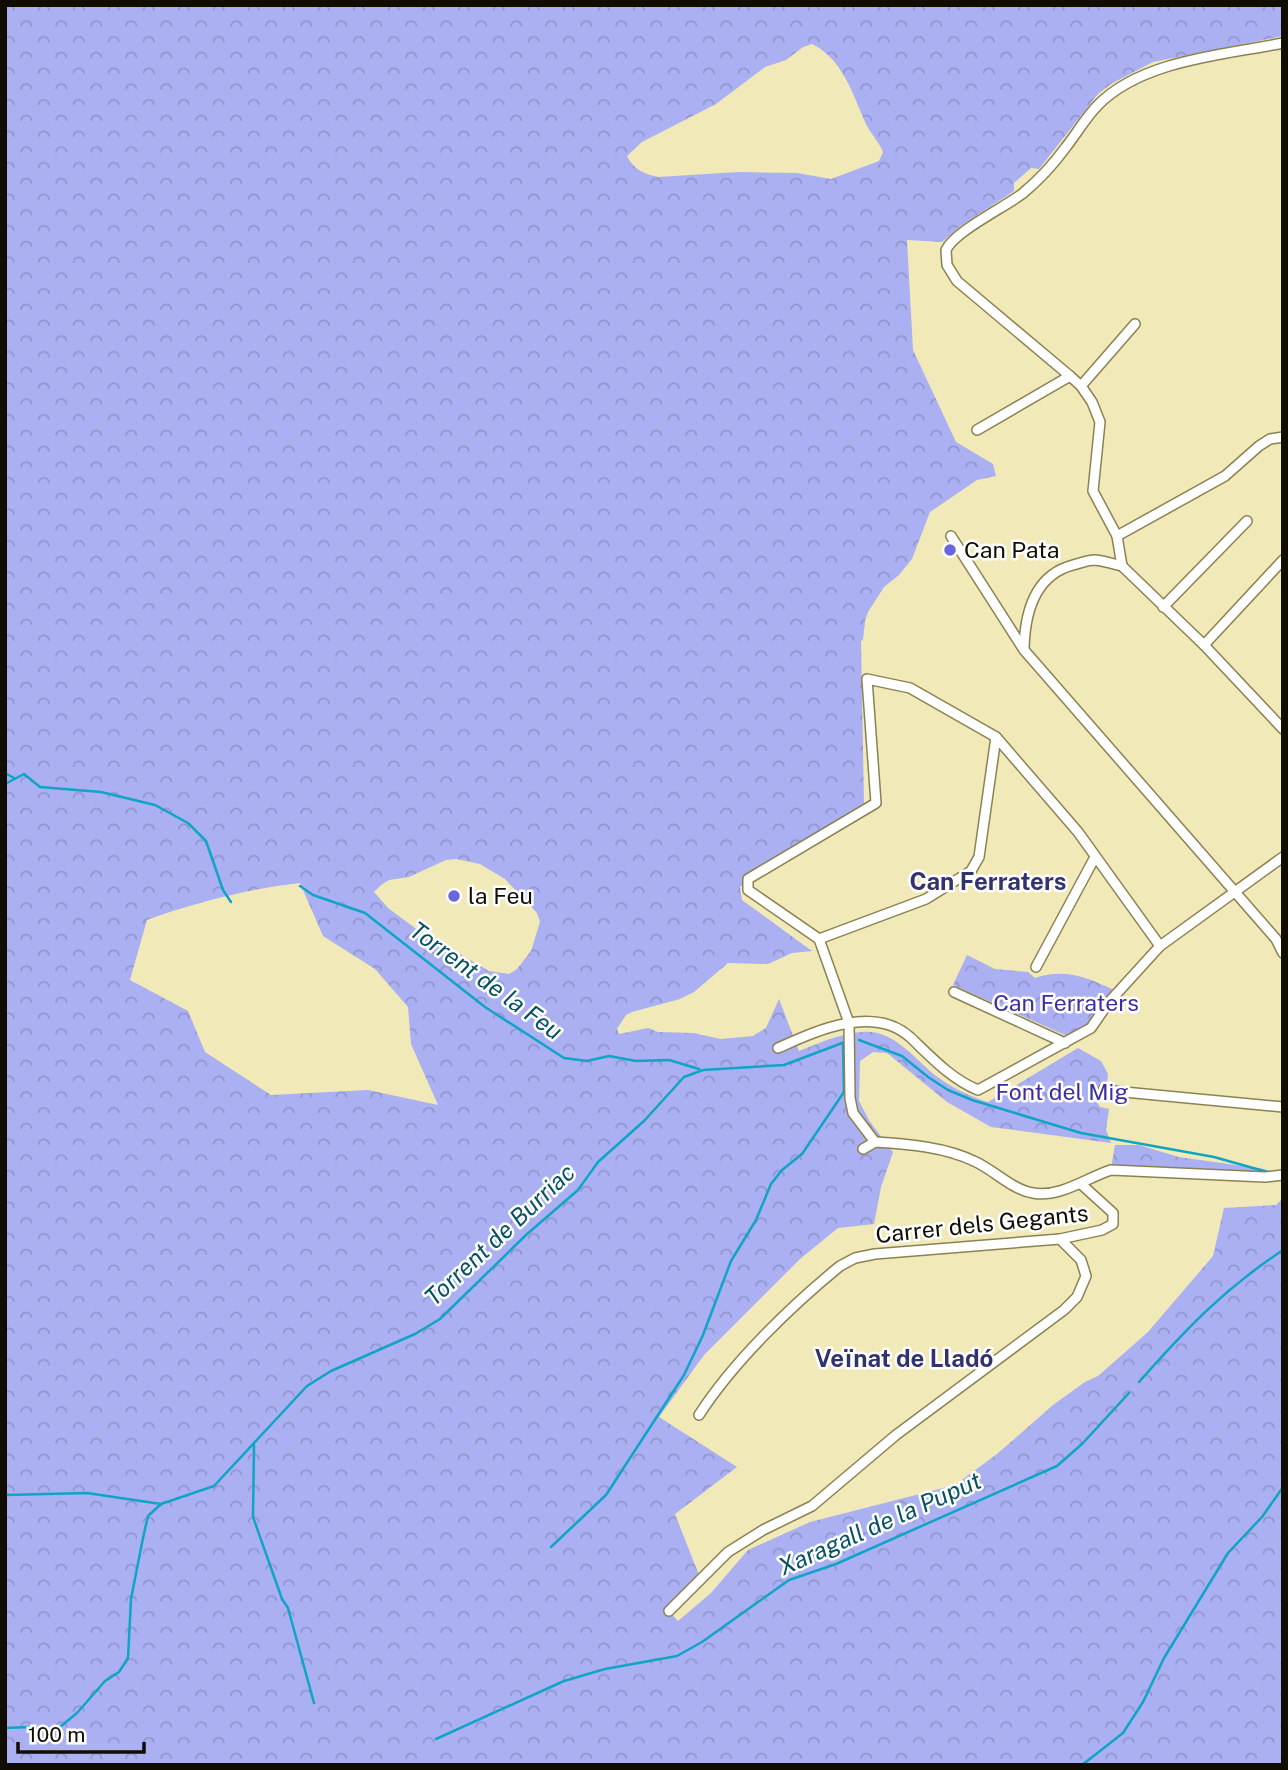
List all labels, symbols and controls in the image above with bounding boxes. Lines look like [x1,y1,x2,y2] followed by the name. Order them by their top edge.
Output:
[964,536,1060,563] place label: Can Pata
[942,542,958,558] marker: Can Pata
[910,867,1066,895] district label: Can Ferraters
[468,882,533,909] place label: la Feu
[446,888,462,904] marker: la Feu
[405,916,568,1045] water label: Torrent de la Feu
[993,989,1139,1016] park label: Can Ferraters
[996,1078,1128,1105] park label: Font del Mig
[419,1158,580,1311] water label: Torrent de Burriac
[874,1199,1090,1248] street label: Carrer dels Gegants
[815,1344,993,1372] district label: Veïnat de Lladó
[774,1466,985,1580] water label: Xaragall de la Puput
[18,1710,144,1754] scale bar
[28,1722,85,1747] text: 100 m

